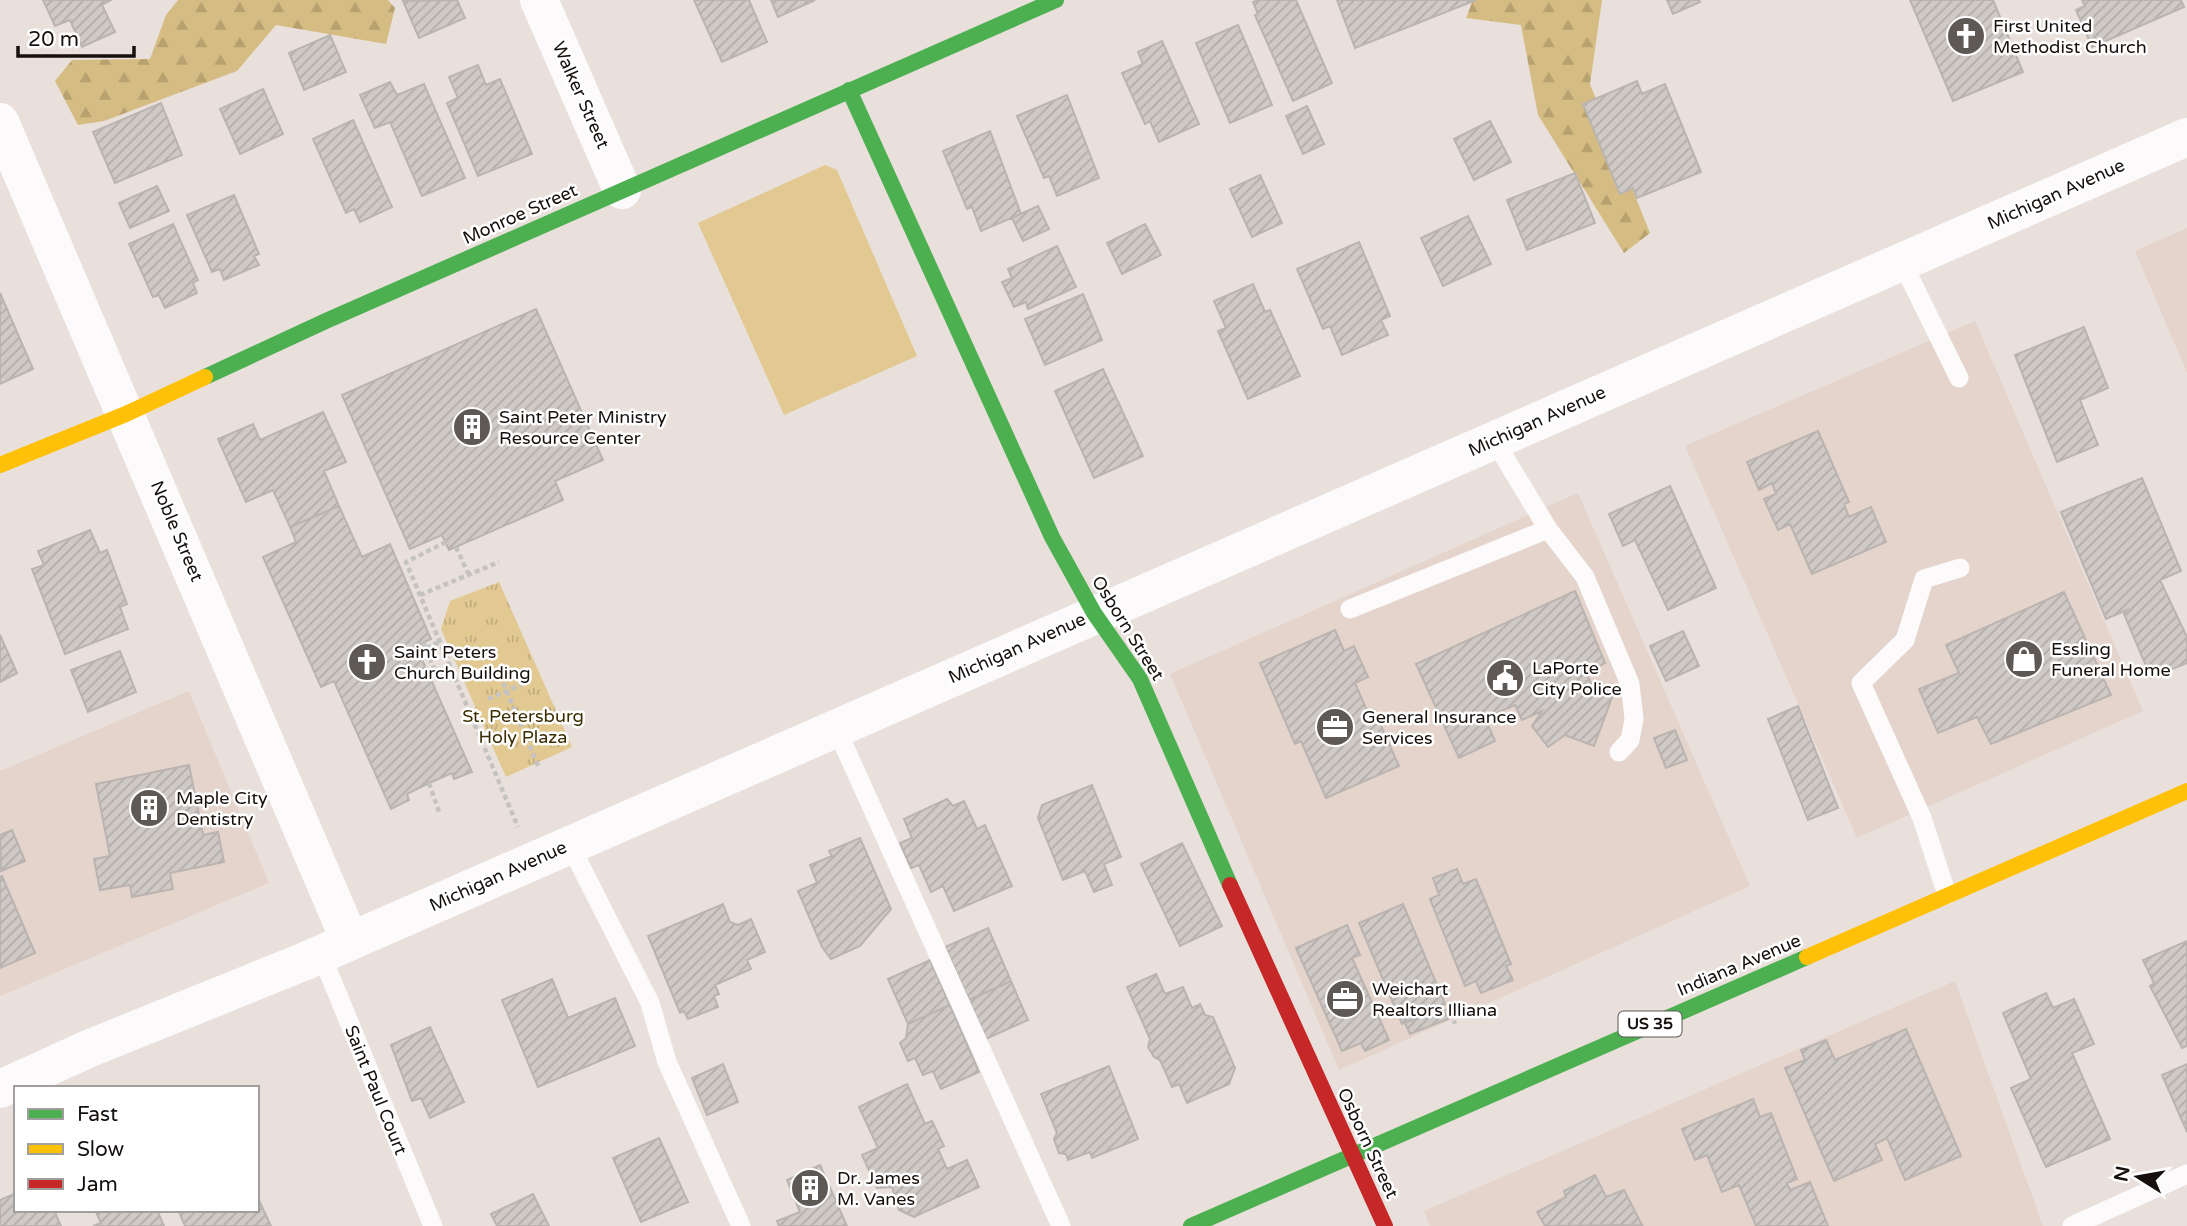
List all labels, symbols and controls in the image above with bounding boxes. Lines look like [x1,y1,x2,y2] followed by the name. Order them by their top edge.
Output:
[18,14,133,58] scale bar
[1945,15,1987,57] church icon: First United Methodist Church
[1993,15,2147,58] place label: First United Methodist Church
[28,27,79,52] text: 20 m
[548,38,614,152] street label: Walker Street
[1984,154,2128,234] street label: Michigan Avenue
[459,179,581,249] street label: Monroe Street
[1465,381,1609,461] street label: Michigan Avenue
[451,406,493,448] building icon: Saint Peter Ministry Resource Center
[499,406,667,449] place label: Saint Peter Ministry Resource Center
[146,477,208,585] street label: Noble Street
[1087,572,1169,685] street label: Osborn Street
[945,608,1089,688] street label: Michigan Avenue
[2003,638,2045,680] shop icon: Essling Funeral Home
[2051,638,2171,681] place label: Essling Funeral Home
[346,641,388,683] church icon: Saint Peters Church Building
[394,641,531,684] place label: Saint Peters Church Building
[1484,657,1526,699] public building icon: LaPorte City Police
[1532,657,1622,700] place label: LaPorte City Police
[462,705,584,748] park label: St. Petersburg Holy Plaza
[1314,706,1356,748] office icon: General Insurance Services
[1362,706,1516,749] place label: General Insurance Services
[128,787,170,829] building icon: Maple City Dentistry
[176,787,268,830] place label: Maple City Dentistry
[426,836,570,916] street label: Michigan Avenue
[1674,929,1804,1001] street label: Indiana Avenue
[1324,978,1366,1020] office icon: Weichart Realtors Illiana
[1372,978,1497,1021] place label: Weichart Realtors Illiana
[1618,1012,1682,1036] road number: US 35
[340,1022,412,1158] street label: Saint Paul Court
[1333,1084,1403,1202] street label: Osborn Street
[14,1086,259,1212] legend
[77,1102,118,1127] text: Fast
[77,1137,125,1162] text: Slow
[2103,1142,2173,1212] north arrow
[2110,1164,2135,1184] text: N
[789,1167,831,1209] building icon: Dr. James M. Vanes
[837,1167,920,1210] place label: Dr. James M. Vanes
[77,1172,118,1197] text: Jam

